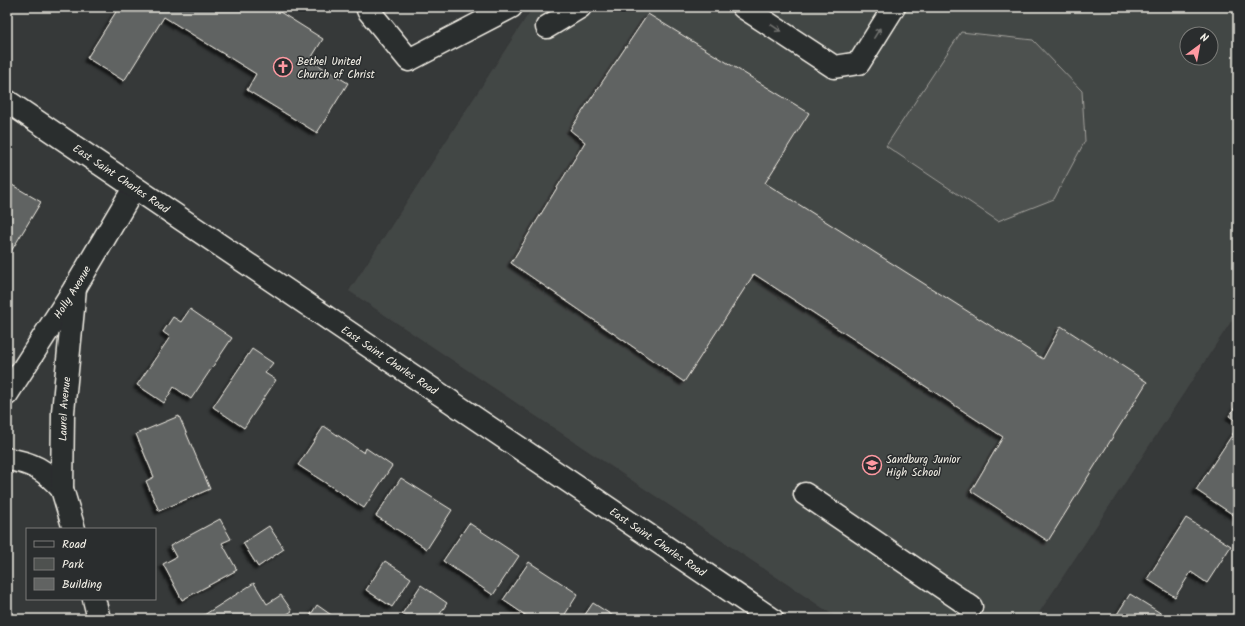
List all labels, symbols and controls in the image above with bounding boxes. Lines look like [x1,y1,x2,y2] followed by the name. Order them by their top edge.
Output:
[770,24,781,32] one-way arrow
[1179,26,1219,66] north arrow
[874,27,882,39] one-way arrow
[1196,29,1212,48] text: N
[297,53,376,84] place label: Bethel United Church of Christ
[272,56,294,78] church icon: Bethel United Church of Christ
[69,140,173,219] street label: East Saint Charles Road
[49,262,96,323] street label: Holly Avenue
[337,322,441,400] street label: East Saint Charles Road
[55,376,76,441] street label: Laurel Avenue
[886,451,962,482] place label: Sandburg Junior High School
[861,454,883,476] school or university icon: Sandburg Junior High School
[605,503,710,582] street label: East Saint Charles Road
[26,528,156,600] legend
[62,535,87,554] text: Road
[62,555,84,574] text: Park
[62,575,102,594] text: Building

